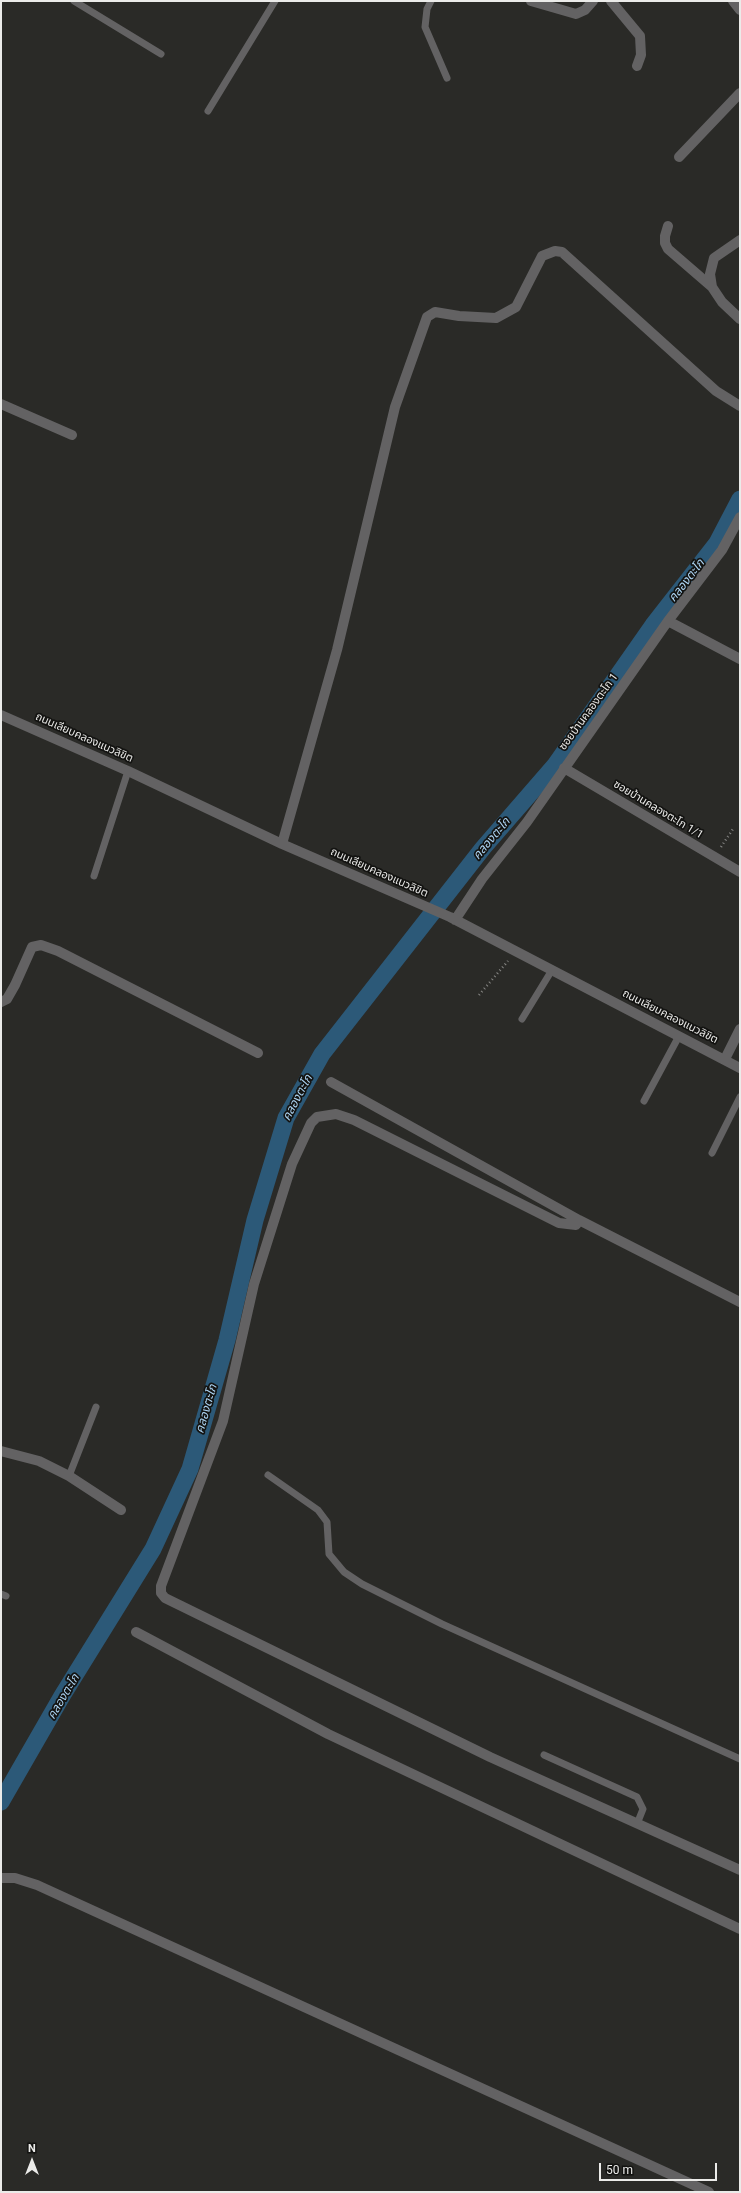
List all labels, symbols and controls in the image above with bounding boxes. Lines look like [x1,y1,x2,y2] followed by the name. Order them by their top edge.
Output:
[666,557,708,605] water label: คลองตะโก
[557,671,621,753] street label: ซอยบ้านคลองตะโก 1
[33,710,135,766] street label: ถนนเลียบคลองแนวลิขิต
[611,778,705,842] street label: ซอยบ้านคลองตะโก 1/1
[470,815,514,863] water label: คลองตะโก
[328,845,430,901] street label: ถนนเลียบคลองแนวลิขิต
[620,987,720,1047] street label: ถนนเลียบคลองแนวลิขิต
[280,1072,316,1124] water label: คลองตะโก
[193,1383,221,1435] water label: คลองตะโก
[45,1672,83,1722] water label: คลองตะโก
[12,2141,52,2181] north arrow
[28,2142,36,2155] text: N
[601,2155,719,2181] scale bar
[606,2163,633,2177] text: 50 m

